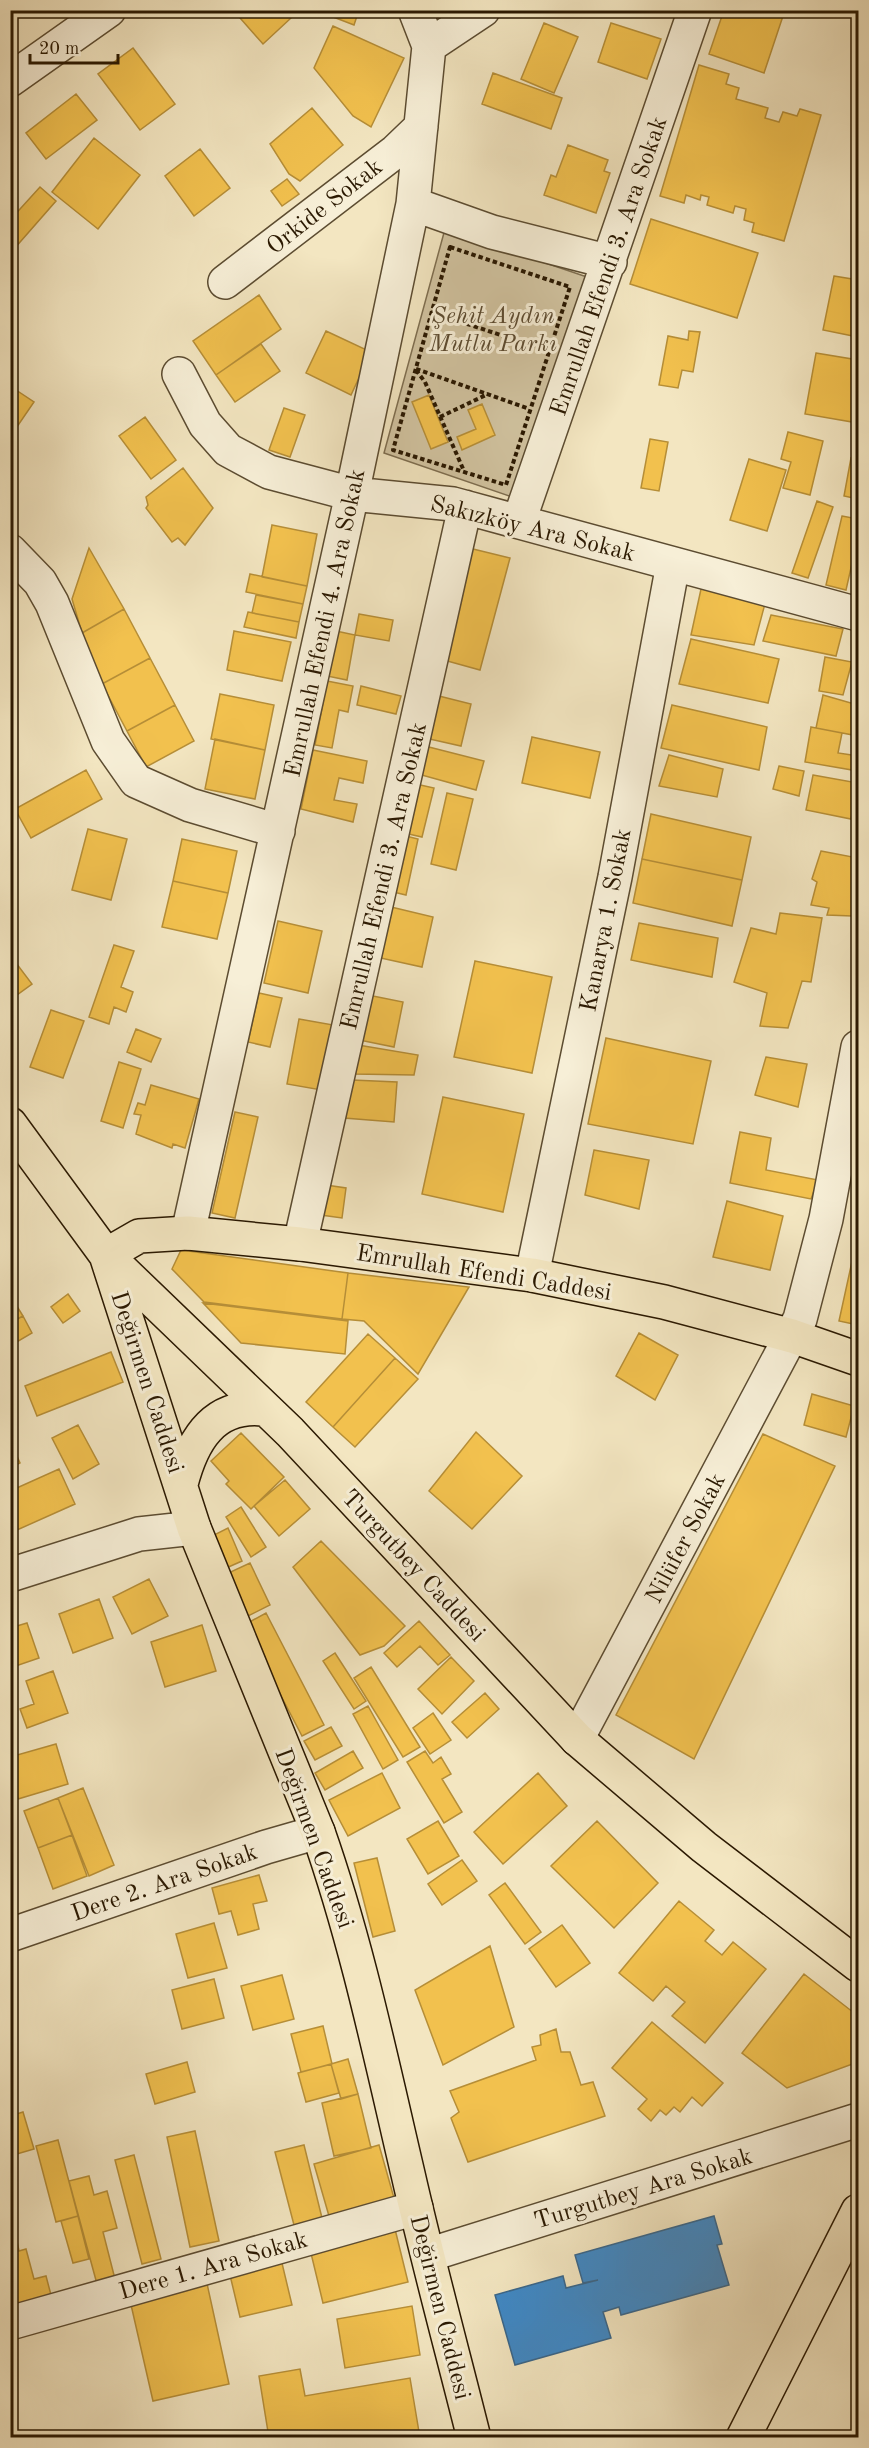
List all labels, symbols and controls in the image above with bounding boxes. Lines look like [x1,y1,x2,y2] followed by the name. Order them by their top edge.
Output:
[30,27,118,65] scale bar
[39,40,79,58] text: 20 m
[547,114,672,419] street label: Emrullah Efendi 3. Ara Sokak
[263,155,388,260] street label: Orkide Sokak
[428,305,557,357] park label: Şehit Aydın Mutlu Parkı
[281,467,370,780] street label: Emrullah Efendi 4. Ara Sokak
[428,493,638,567] street label: Sakızköy Ara Sokak
[338,720,432,1033] street label: Emrullah Efendi 3. Ara Sokak
[577,827,637,1014] street label: Kanarya 1. Sokak
[354,1242,613,1306] street label: Emrullah Efendi Caddesi
[105,1289,187,1477] street label: Değirmen Caddesi
[643,1470,731,1608] street label: Nilüfer Sokak
[336,1486,489,1647] street label: Turgutbey Caddesi
[269,1745,357,1932] street label: Değirmen Caddesi
[69,1841,261,1927] street label: Dere 2. Ara Sokak
[531,2145,756,2235] street label: Turgutbey Ara Sokak
[404,2213,474,2402] street label: Değirmen Caddesi
[116,2229,311,2305] street label: Dere 1. Ara Sokak

